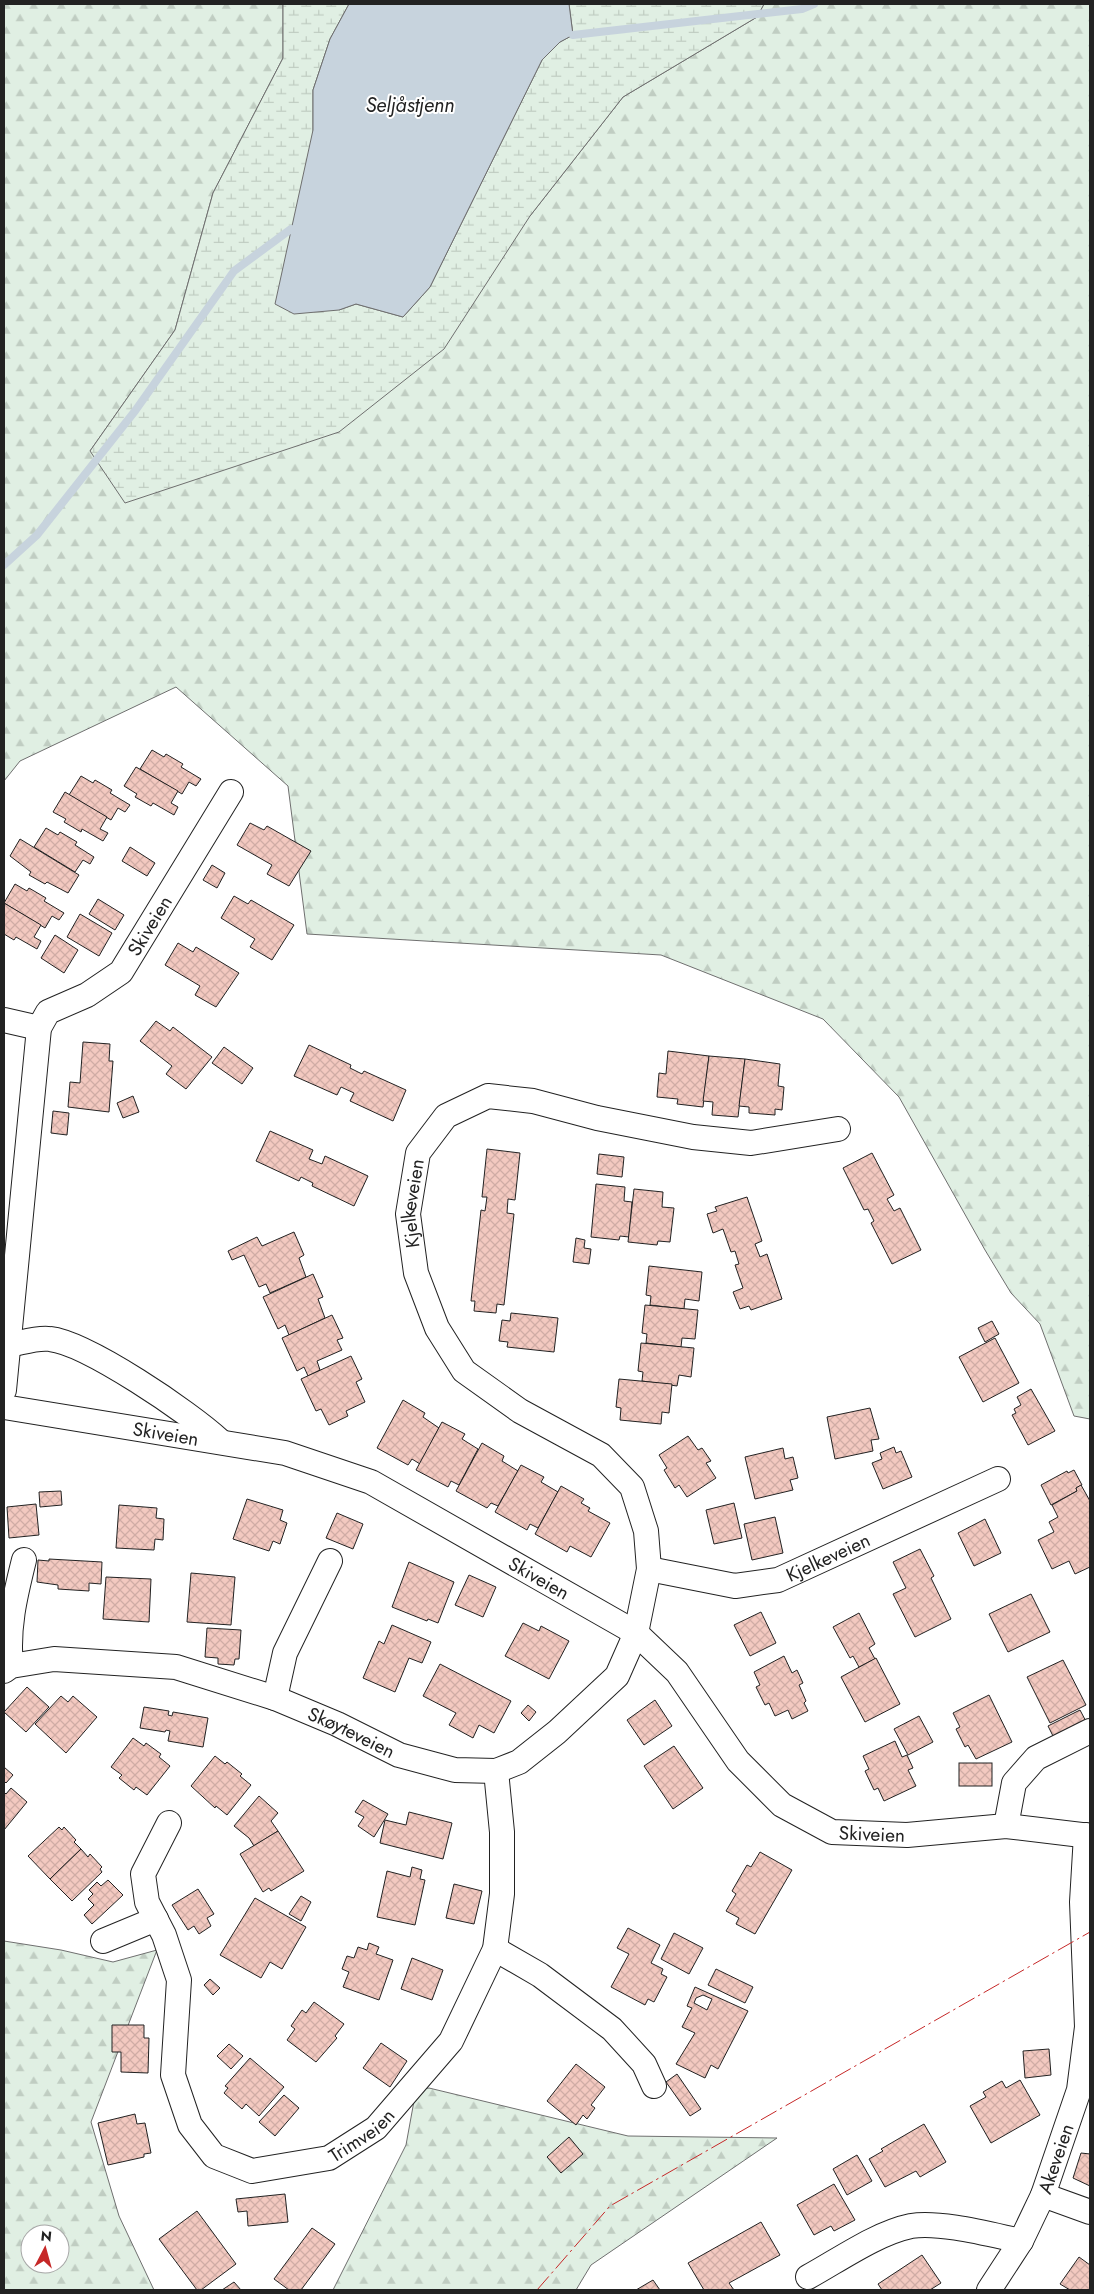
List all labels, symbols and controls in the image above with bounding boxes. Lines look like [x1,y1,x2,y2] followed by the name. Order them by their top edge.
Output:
[366,91,454,120] water label: Seljåstjenn
[121,890,178,961] street label: Skiveien
[394,1157,430,1250] street label: Kjelkeveien
[131,1415,201,1452] street label: Skiveien
[781,1526,874,1588] street label: Kjelkeveien
[504,1550,575,1606] street label: Skiveien
[304,1700,400,1765] street label: Skøyteveien
[838,1819,906,1848] street label: Skiveien
[323,2102,401,2168] street label: Trimveien
[1031,2120,1080,2197] street label: Akeveien
[20,2224,70,2274] north arrow
[40,2226,53,2247] text: N

